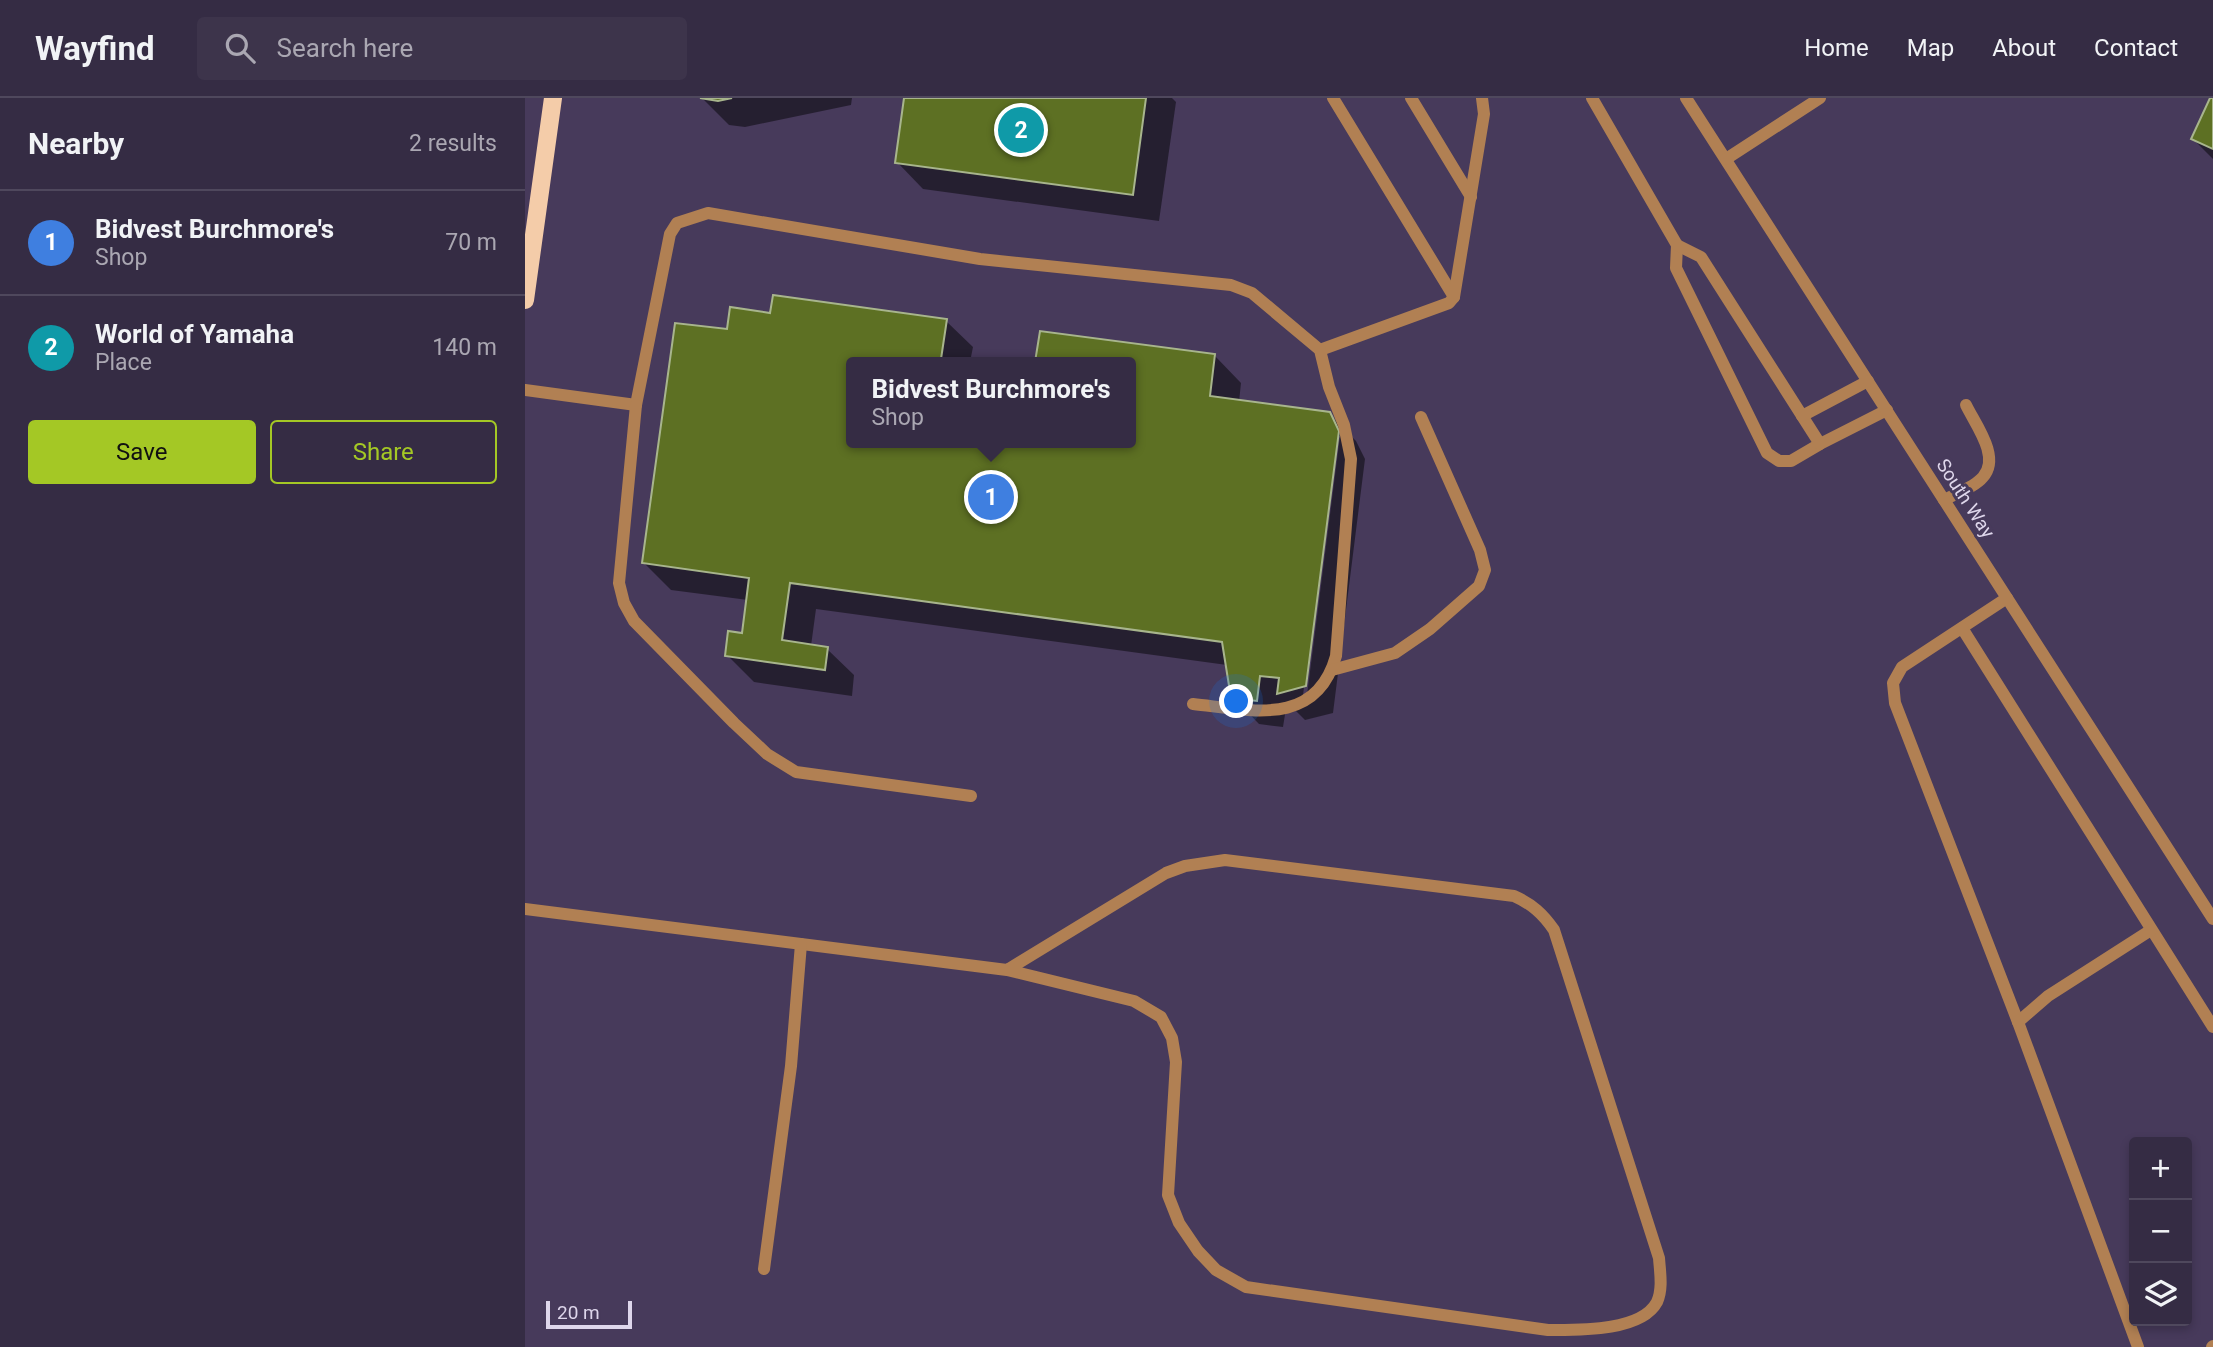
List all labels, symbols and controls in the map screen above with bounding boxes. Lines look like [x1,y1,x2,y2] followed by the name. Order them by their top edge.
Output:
[197,17,687,80] search box
[35,29,155,68] text: Wayfind
[221,29,259,67] icon: search
[277,33,413,63] text: Search here
[1804,34,1869,62] text: Home
[1907,34,1954,62] text: Map
[1992,34,2056,62] text: About
[2094,34,2178,62] text: Contact
[998,104,1044,156] pin: 2
[28,126,124,161] text: Nearby
[409,130,497,157] text: 2 results
[95,214,334,244] text: Bidvest Burchmore's
[44,229,58,256] text: 1
[445,229,497,256] text: 70 m
[95,244,147,271] text: Shop
[95,319,294,349] text: World of Yamaha
[44,334,58,361] text: 2
[432,334,497,361] text: 140 m
[95,349,152,376] text: Place
[846,357,1136,448] popup
[871,374,1111,404] text: Bidvest Burchmore's
[871,404,924,431] text: Shop
[28,420,256,484] button: Save
[270,420,497,484] button: Share
[1931,454,2000,542] street label: South Way
[968,471,1014,523] pin: 1
[1219,684,1253,718] your location
[2129,1137,2192,1326] map controls
[2129,1137,2192,1200] button: +
[2129,1200,2192,1263] button: −
[2129,1263,2192,1326] button: layers
[546,1298,632,1330] scale bar
[557,1301,600,1324] text: 20 m

